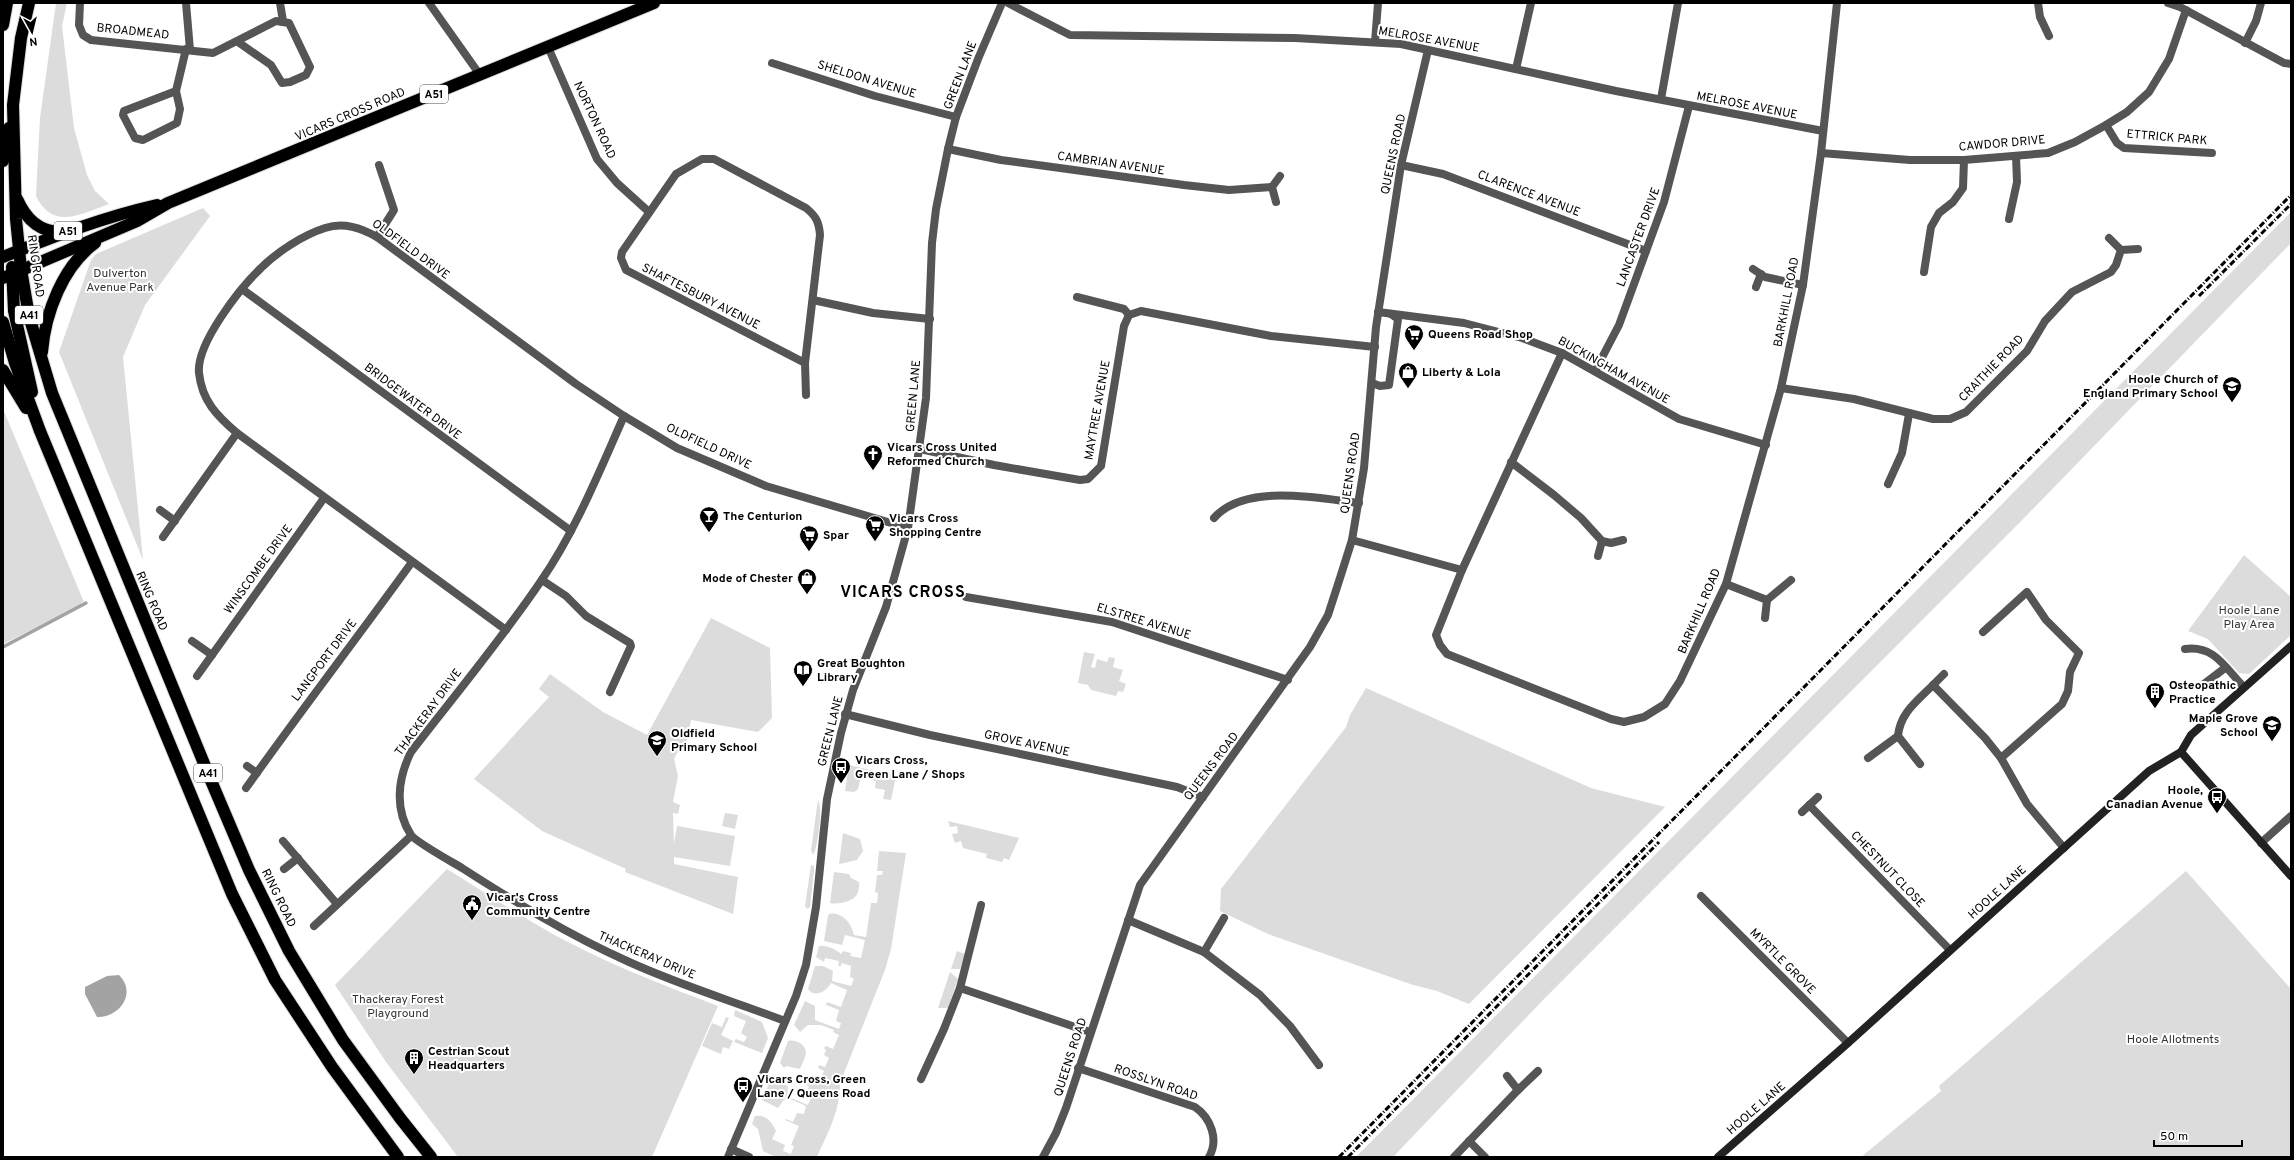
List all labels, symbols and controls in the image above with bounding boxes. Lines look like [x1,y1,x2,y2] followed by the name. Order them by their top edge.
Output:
[12,12,52,52] north arrow
[96,20,170,44] street label: BROADMEAD
[1377,23,1481,57] street label: MELROSE AVENUE
[28,33,38,48] text: N
[941,39,981,112] street label: GREEN LANE
[815,57,918,103] street label: SHELDON AVENUE
[569,79,619,162] street label: NORTON ROAD
[293,84,408,145] street label: VICARS CROSS ROAD
[420,85,448,103] road number: A51
[1695,88,1799,124] street label: MELROSE AVENUE
[1378,112,1410,196] street label: QUEENS ROAD
[2126,126,2208,150] street label: ETTRICK PARK
[1958,132,2046,156] street label: CAWDOR DRIVE
[1056,149,1166,179] street label: CAMBRIAN AVENUE
[1475,167,1582,221] street label: CLARENCE AVENUE
[1613,185,1664,289] street label: LANCASTER DRIVE
[368,216,453,284] street label: OLDFIELD DRIVE
[54,222,82,240] road number: A51
[23,234,47,299] street label: RING ROAD
[1770,256,1804,349] street label: BARKHILL ROAD
[639,260,762,334] street label: SHAFTESBURY AVENUE
[86,266,154,296] park label: Dulverton Avenue Park
[15,306,43,324] road number: A41
[1403,323,1425,351] supermarket icon: Queens Road Shop
[1428,327,1533,343] place label: Queens Road Shop
[1956,332,2028,406] street label: CRAITHIE ROAD
[1555,333,1672,408] street label: BUCKINGHAM AVENUE
[903,359,925,433] street label: GREEN LANE
[1081,359,1115,461] street label: MAYTREE AVENUE
[360,360,464,444] street label: BRIDGEWATER DRIVE
[1397,361,1419,389] shop icon: Liberty & Lola
[1422,365,1501,381] place label: Liberty & Lola
[2083,372,2219,402] place label: Hoole Church of England Primary School
[2221,375,2243,403] school or university icon: Hoole Church of England Primary School
[663,420,754,474] street label: OLDFIELD DRIVE
[1337,431,1365,515] street label: QUEENS ROAD
[887,440,997,470] place label: Vicars Cross United Reformed Church
[862,443,884,471] church icon: Vicars Cross United Reformed Church
[698,505,720,533] bar icon: The Centurion
[723,509,802,525] place label: The Centurion
[889,511,982,541] place label: Vicars Cross Shopping Centre
[864,514,886,542] supermarket icon: Vicars Cross Shopping Centre
[221,522,297,618] street label: WINSCOMBE DRIVE
[798,524,820,552] supermarket icon: Spar
[823,528,849,544] place label: Spar
[1675,566,1725,657] street label: BARKHILL ROAD
[796,567,818,595] shop icon: Mode of Chester
[131,569,171,634] street label: RING ROAD
[702,571,793,587] place label: Mode of Chester
[840,583,966,603] district label: VICARS CROSS
[1095,600,1193,644] street label: ELSTREE AVENUE
[2219,603,2280,633] park label: Hoole Lane Play Area
[289,616,361,705] street label: LANGPORT DRIVE
[817,656,905,686] place label: Great Boughton Library
[792,659,814,687] library icon: Great Boughton Library
[392,666,466,760] street label: THACKERAY DRIVE
[2169,678,2236,708] place label: Osteopathic Practice
[2144,681,2166,709] building icon: Osteopathic Practice
[814,694,847,768] street label: GREEN LANE
[2189,711,2258,741] place label: Maple Grove School
[2261,714,2283,742] school or university icon: Maple Grove School
[671,726,757,756] place label: Oldfield Primary School
[982,727,1071,761] street label: GROVE AVENUE
[646,729,668,757] school or university icon: Oldfield Primary School
[1181,729,1243,804] street label: QUEENS ROAD
[855,753,965,783] place label: Vicars Cross, Green Lane / Shops
[830,756,852,784] bus stop icon: Vicars Cross, Green Lane / Shops
[194,764,222,782] road number: A41
[2106,783,2203,813] place label: Hoole, Canadian Avenue
[2206,786,2228,814] bus stop icon: Hoole, Canadian Avenue
[1847,828,1928,911] street label: CHESTNUT CLOSE
[1965,862,2030,923] street label: HOOLE LANE
[257,867,299,930] street label: RING ROAD
[486,890,591,920] place label: Vicar's Cross Community Centre
[461,893,483,921] public building icon: Vicar's Cross Community Centre
[1746,925,1819,998] street label: MYRTLE GROVE
[595,928,698,984] street label: THACKERAY DRIVE
[352,992,444,1022] park label: Thackeray Forest Playground
[1051,1016,1091,1099] street label: QUEENS ROAD
[2127,1032,2219,1048] park label: Hoole Allotments
[428,1044,510,1074] place label: Cestrian Scout Headquarters
[403,1047,425,1075] building icon: Cestrian Scout Headquarters
[1112,1061,1200,1105] street label: ROSSLYN ROAD
[757,1072,870,1102] place label: Vicars Cross, Green Lane / Queens Road
[732,1075,754,1103] bus stop icon: Vicars Cross, Green Lane / Queens Road
[1724,1079,1789,1139] street label: HOOLE LANE
[2154,1122,2242,1148] scale bar
[2160,1129,2188,1145] text: 50 m

